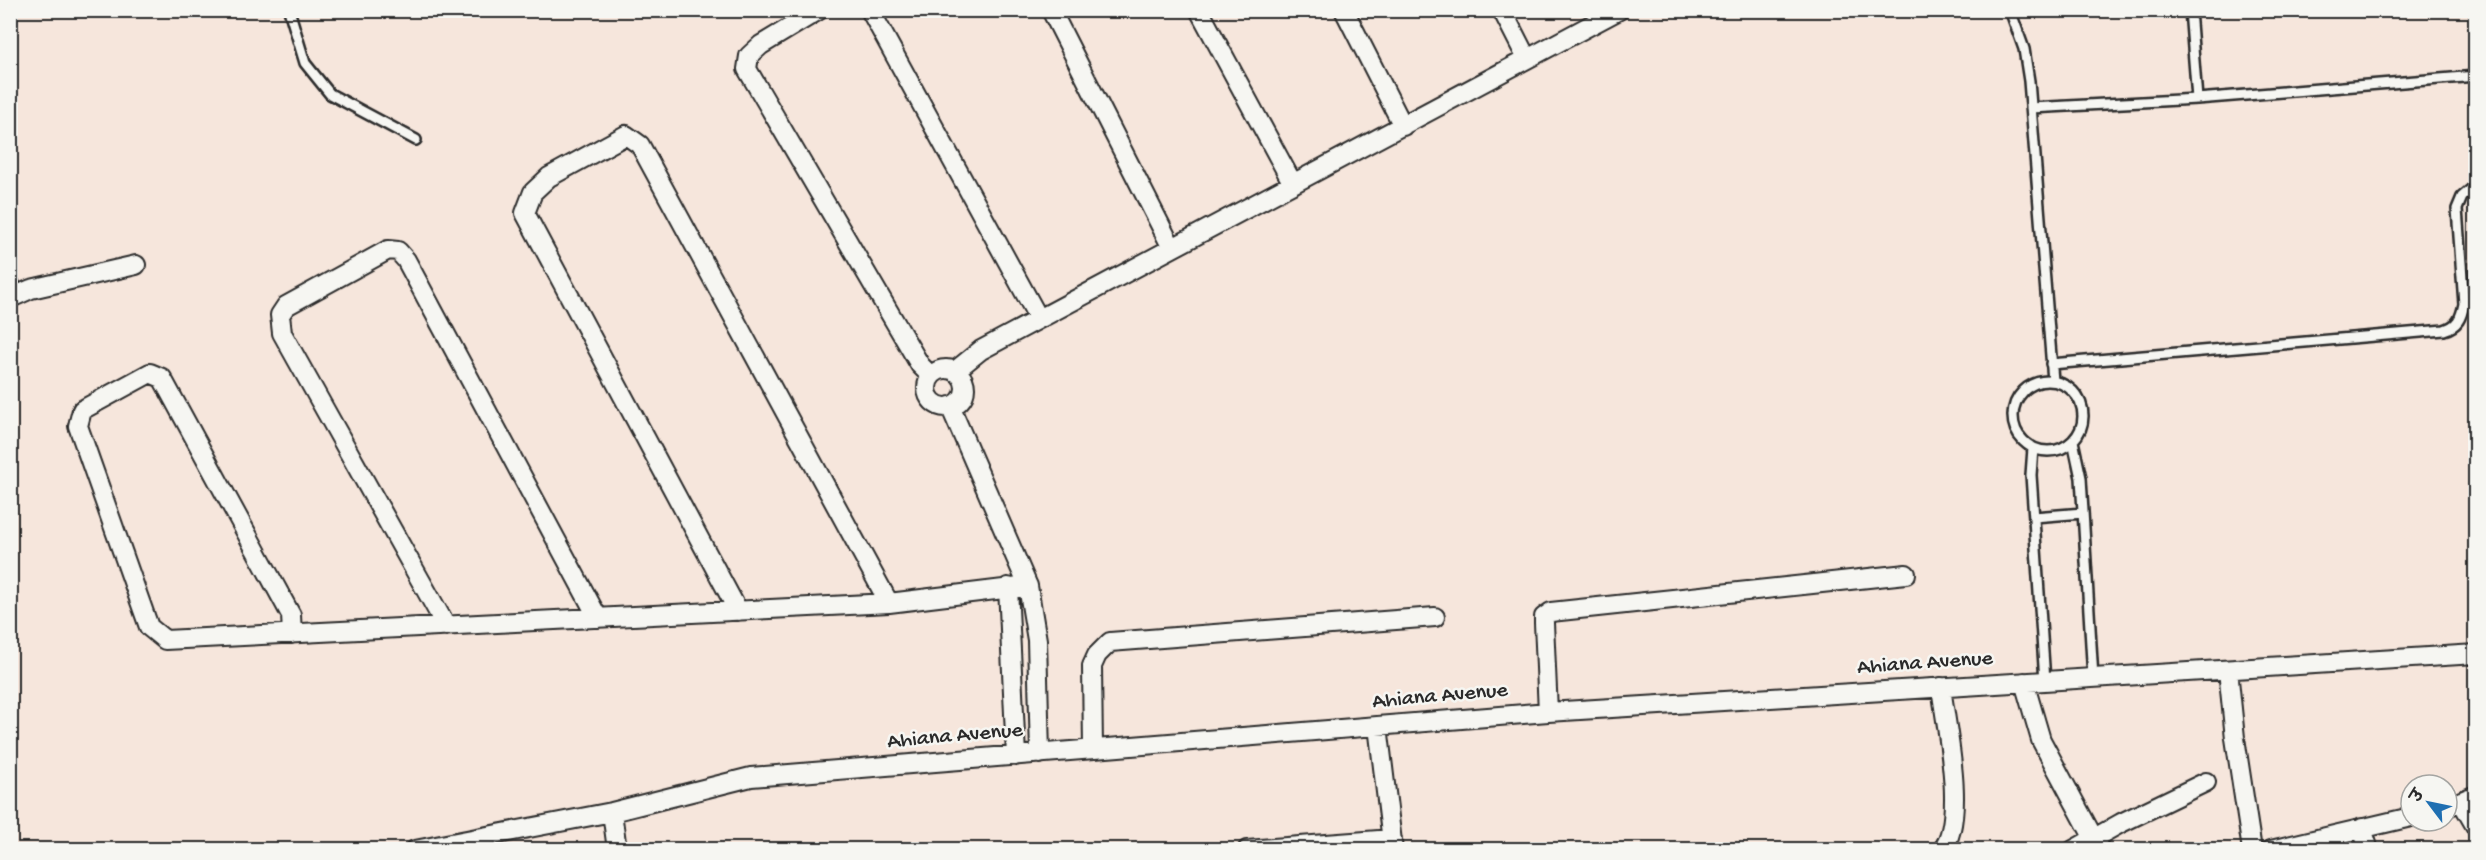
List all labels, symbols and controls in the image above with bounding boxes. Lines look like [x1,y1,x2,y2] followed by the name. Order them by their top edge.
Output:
[1856,646,1994,682] street label: Ahiana Avenue
[1371,678,1509,716] street label: Ahiana Avenue
[886,718,1024,756] street label: Ahiana Avenue
[2399,773,2459,833] north arrow
[2407,786,2431,808] text: उ

